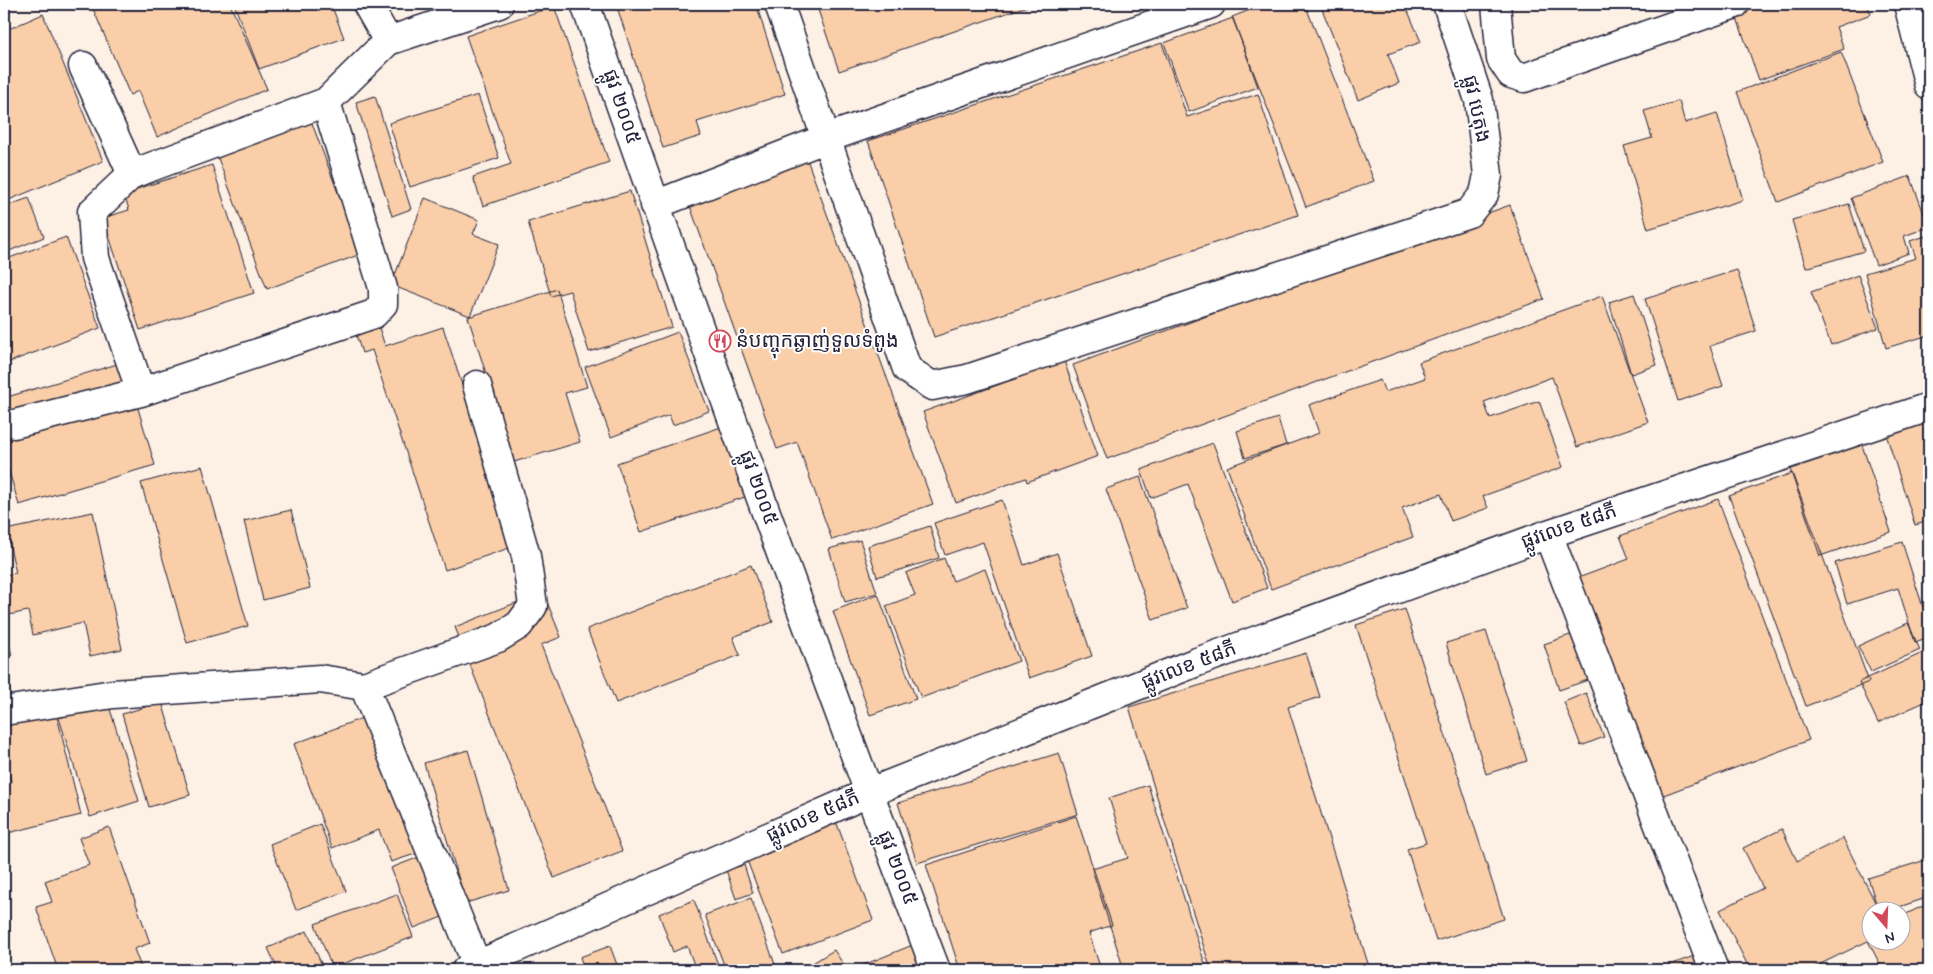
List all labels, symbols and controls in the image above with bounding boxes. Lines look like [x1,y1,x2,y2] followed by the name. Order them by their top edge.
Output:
[592,66,646,149] street label: ផ្លូវ ២០០៥
[1452,73,1496,146] street label: ផ្លូវ បេតុង
[736,328,899,359] place label: នំបញ្ចុកឆ្ងាញ់ទួលទំពូង
[708,329,732,353] restaurant icon: នំបញ្ចុកឆ្ងាញ់ទួលទំពូង
[728,447,784,530] street label: ផ្លូវ ២០០៥
[1517,498,1622,560] street label: ផ្លូវលេខ ៥៨ភី
[1138,636,1242,700] street label: ផ្លូវលេខ ៥៨ភី
[762,784,866,853] street label: ផ្លូវលេខ ៥៨ភី
[867,827,924,911] street label: ផ្លូវ ២០០៥
[1860,902,1910,952] north arrow
[1883,927,1897,947] text: N

